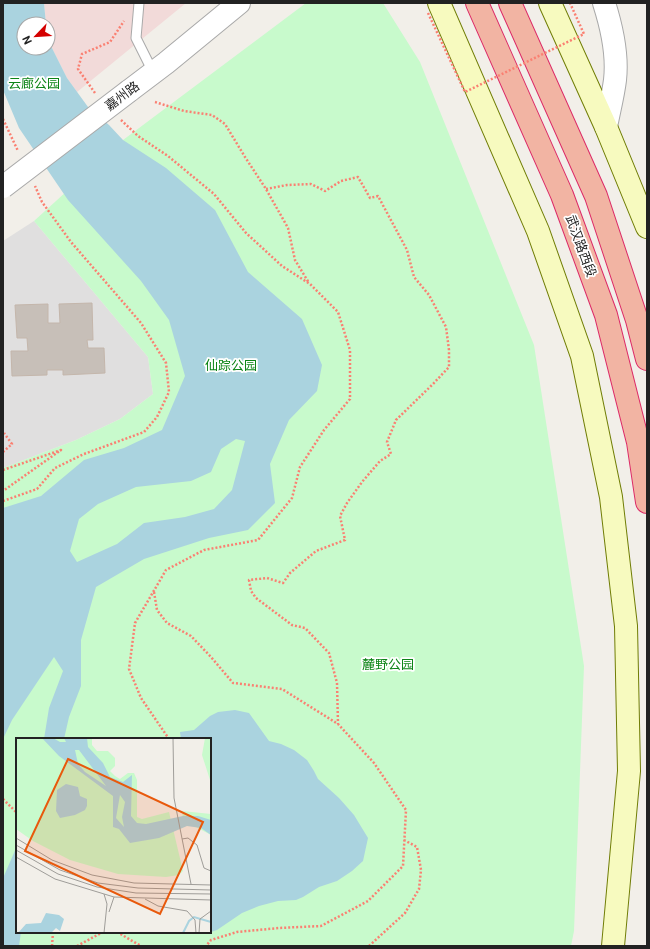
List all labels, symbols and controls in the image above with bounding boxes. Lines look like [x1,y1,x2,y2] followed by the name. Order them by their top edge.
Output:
[16,16,56,56] north arrow
[20,34,35,46] text: N
[8,76,60,91] park label: 云廊公园
[102,78,142,114] street label: 嘉州路
[563,213,599,279] street label: 武汉路西段
[205,358,257,373] park label: 仙踪公园
[362,657,414,672] park label: 麓野公园
[16,738,211,933] inset map

